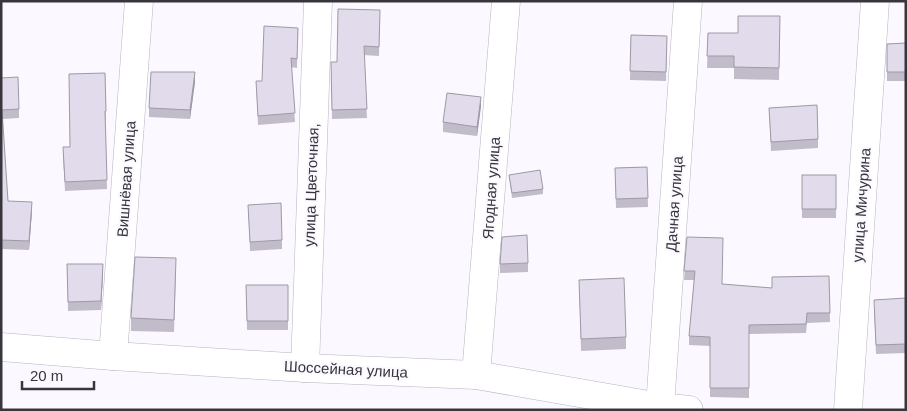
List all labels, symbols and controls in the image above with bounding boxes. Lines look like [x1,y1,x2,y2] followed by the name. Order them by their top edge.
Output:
[113,120,139,238] street label: Вишнёвая улица
[300,123,322,247] street label: улица Цветочная,
[479,135,503,240] street label: Ягодная улица
[849,147,874,263] street label: улица Мичурина
[662,155,686,253] street label: Дачная улица
[284,357,409,381] street label: Шоссейная улица
[22,358,95,390] scale bar
[30,367,63,384] text: 20 m

